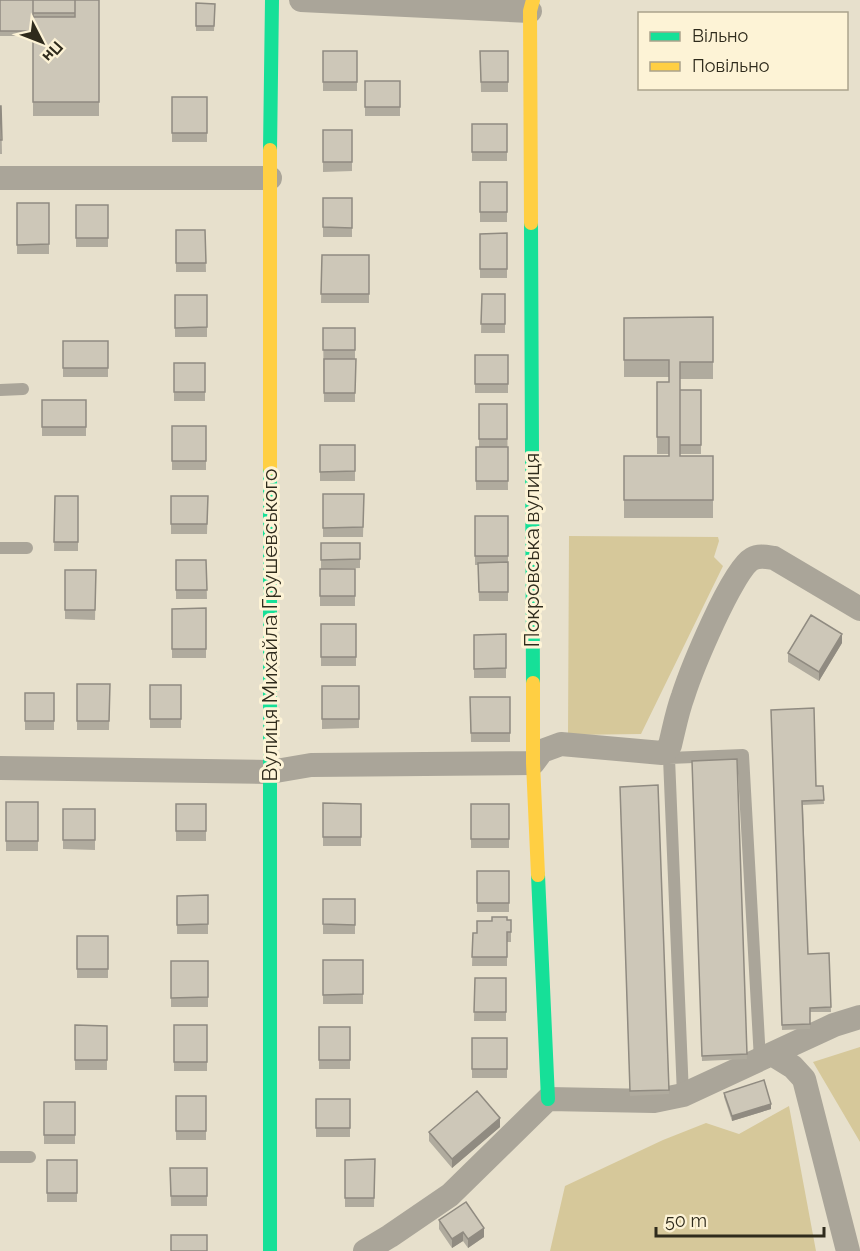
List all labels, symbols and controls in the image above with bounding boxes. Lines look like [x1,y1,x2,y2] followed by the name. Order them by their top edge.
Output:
[12,12,72,72] north arrow
[638,12,848,90] legend
[692,25,748,46] text: Вільно
[39,37,67,66] text: Пн
[692,55,770,76] text: Повільно
[519,453,544,647] street label: Покровська вулиця
[257,469,282,781] street label: Вулиця Михайла Грушевського
[656,1200,824,1238] scale bar
[665,1210,707,1231] text: 50 m

